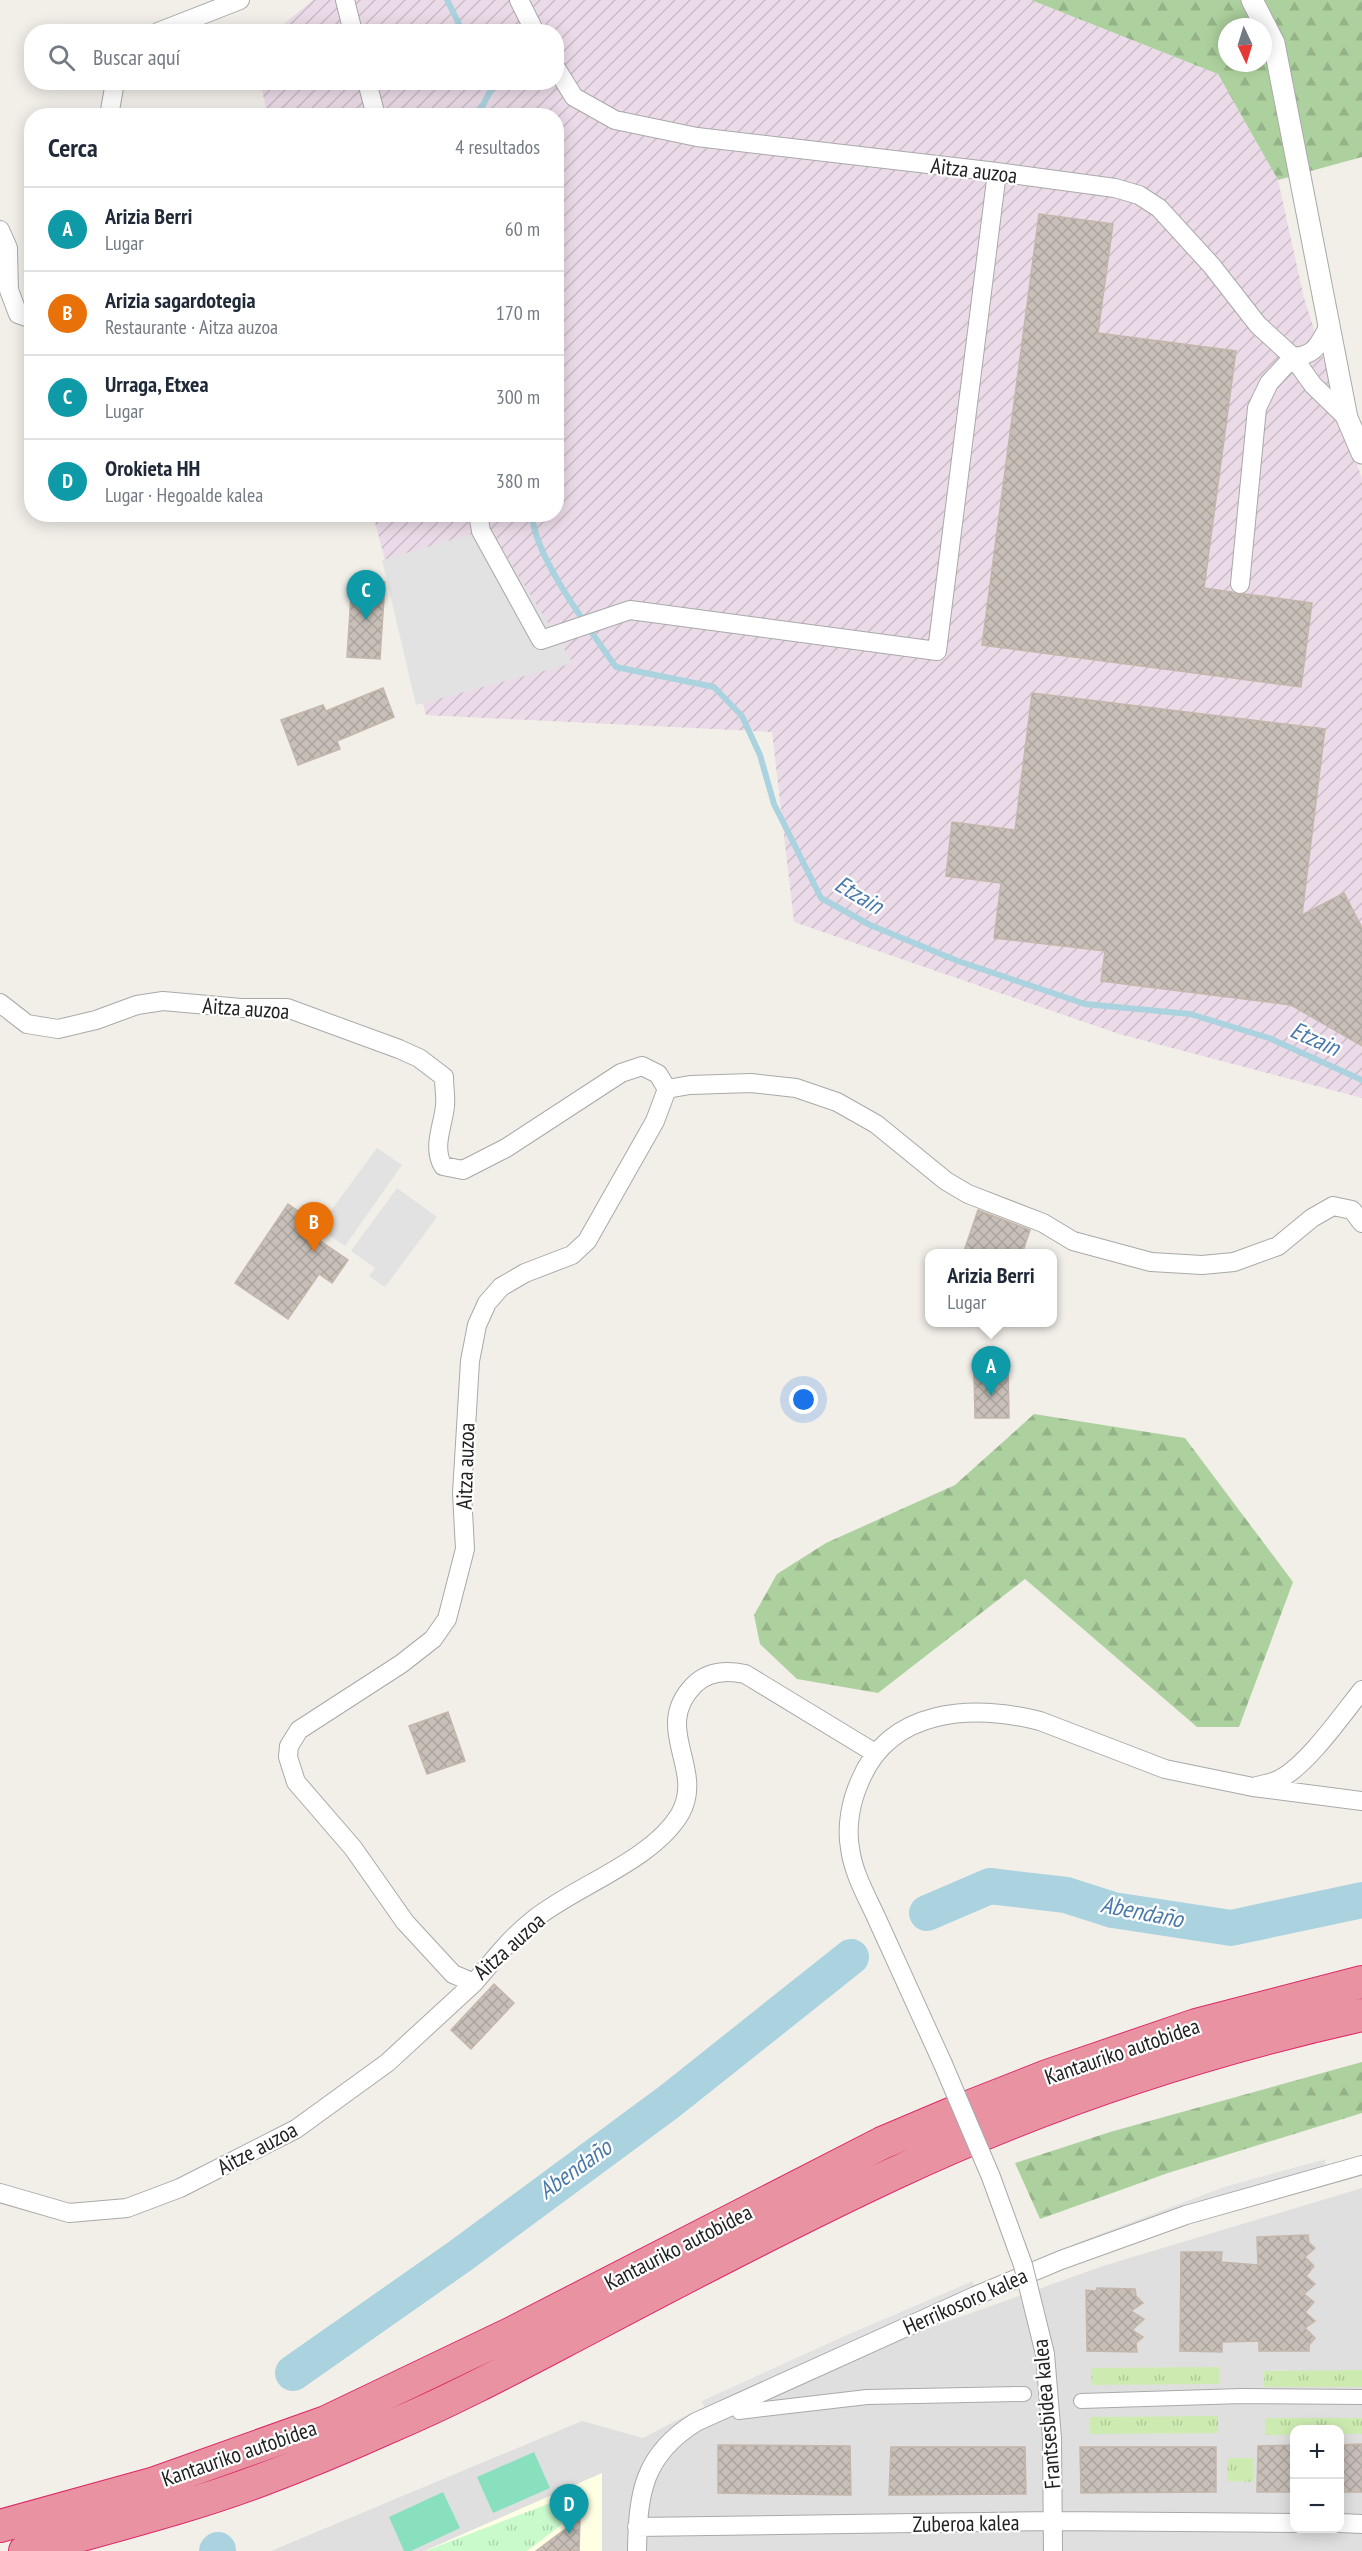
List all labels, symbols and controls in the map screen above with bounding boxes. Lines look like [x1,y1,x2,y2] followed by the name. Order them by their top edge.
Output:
[1218,18,1272,72] north arrow
[24,24,564,90] search box
[45,41,78,74] icon: search
[93,43,180,71] text: Buscar aquí
[48,131,98,164] text: Cerca
[455,134,540,160] text: 4 resultados
[929,151,1019,189] street label: Aitza auzoa
[105,202,192,230] text: Arizia Berri
[62,216,73,242] text: A
[505,216,540,242] text: 60 m
[105,230,144,256] text: Lugar
[105,286,256,314] text: Arizia sagardotegia
[63,300,72,326] text: B
[496,300,540,326] text: 170 m
[105,314,278,340] text: Restaurante · Aitza auzoa
[105,370,209,398] text: Urraga, Etxea
[63,384,72,410] text: C
[496,384,540,410] text: 300 m
[105,398,144,424] text: Lugar
[105,454,200,482] text: Orokieta HH
[62,468,73,494] text: D
[496,468,540,494] text: 380 m
[105,482,263,508] text: Lugar · Hegoalde kalea
[346,570,386,620] pin: C
[829,868,890,922] water label: Etzain
[202,991,290,1025] street label: Aitza auzoa
[1286,1014,1346,1064] water label: Etzain
[294,1202,334,1252] pin: B
[925,1249,1057,1327] popup
[947,1261,1035,1289] text: Arizia Berri
[947,1289,986,1315] text: Lugar
[972,1346,1010,1396] pin: A
[789,1385,818,1414] your location
[449,1422,481,1510] street label: Aitza auzoa
[1098,1888,1187,1935] water label: Abendaño
[467,1907,551,1985] street label: Aitza auzoa
[1041,2011,1203,2091] street label: Kantauriko autobidea
[212,2115,302,2181] street label: Aitze auzoa
[532,2131,619,2206] water label: Abendaño
[599,2198,757,2296] street label: Kantauriko autobidea
[899,2261,1031,2341] street label: Herrikosoro kalea
[1026,2338,1066,2490] street label: Frantsesbidea kalea
[158,2413,320,2493] street label: Kantauriko autobidea
[1290,2425,1344,2533] map controls
[1290,2425,1344,2479] button: +
[1290,2479,1344,2533] button: −
[550,2484,588,2534] pin: D
[912,2508,1020,2538] street label: Zuberoa kalea

